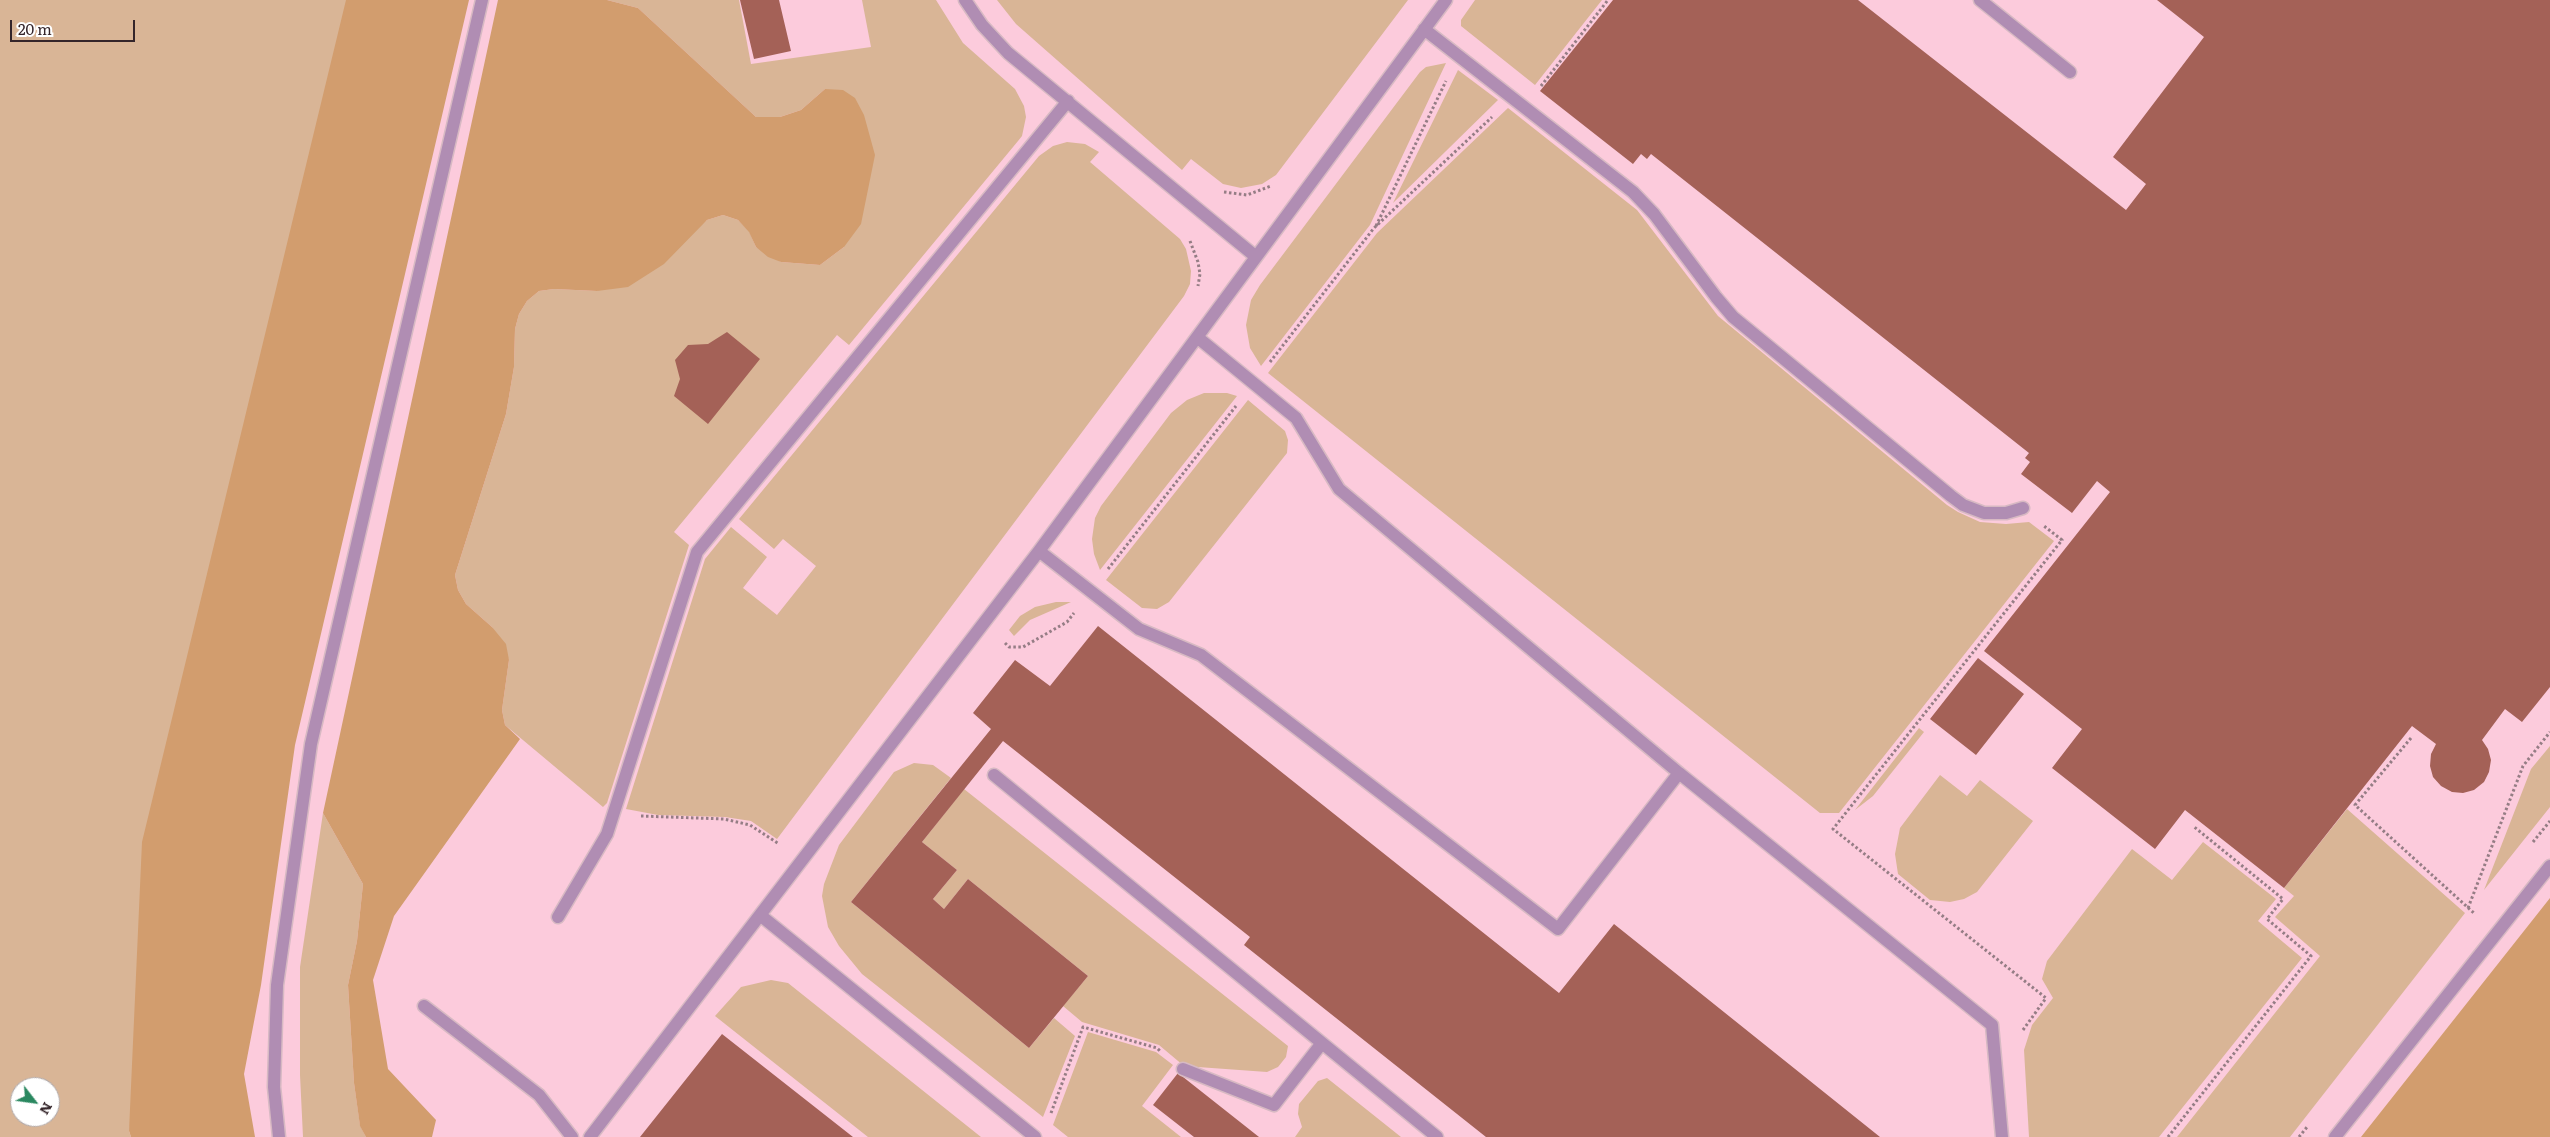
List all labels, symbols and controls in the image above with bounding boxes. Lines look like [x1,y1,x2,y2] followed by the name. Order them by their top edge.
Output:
[12,10,138,42] scale bar
[18,17,52,40] text: 20 m
[10,1077,60,1127] north arrow
[36,1099,59,1119] text: N

